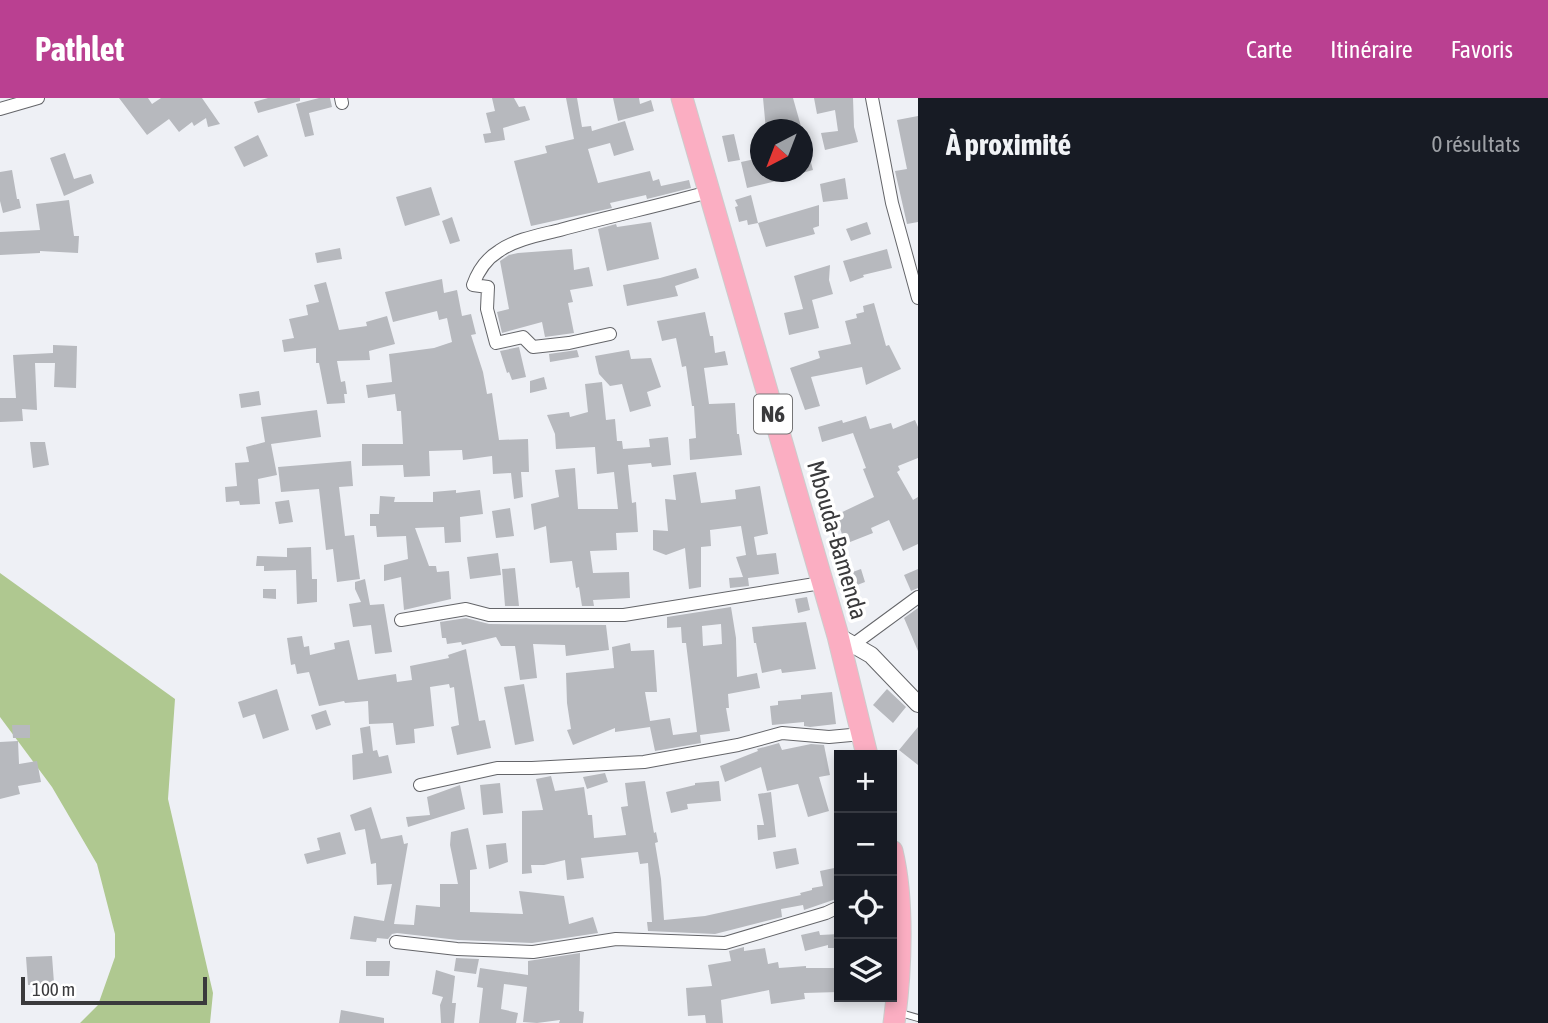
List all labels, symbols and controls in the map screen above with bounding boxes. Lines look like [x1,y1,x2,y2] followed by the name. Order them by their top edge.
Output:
[35,30,124,68] text: Pathlet
[1246,36,1292,63] text: Carte
[1330,36,1413,63] text: Itinéraire
[1451,36,1513,63] text: Favoris
[750,119,813,182] north arrow
[946,127,1071,161] text: À proximité
[1431,131,1520,157] text: 0 résultats
[754,394,792,434] road number: N6
[802,457,873,622] street label: Mbouda-Bamenda
[834,750,897,1002] map controls
[834,750,897,813] button: +
[834,813,897,876] button: −
[834,876,897,939] button: locate
[834,939,897,1002] button: layers
[21,974,206,1006] scale bar
[32,978,75,1000] text: 100 m

